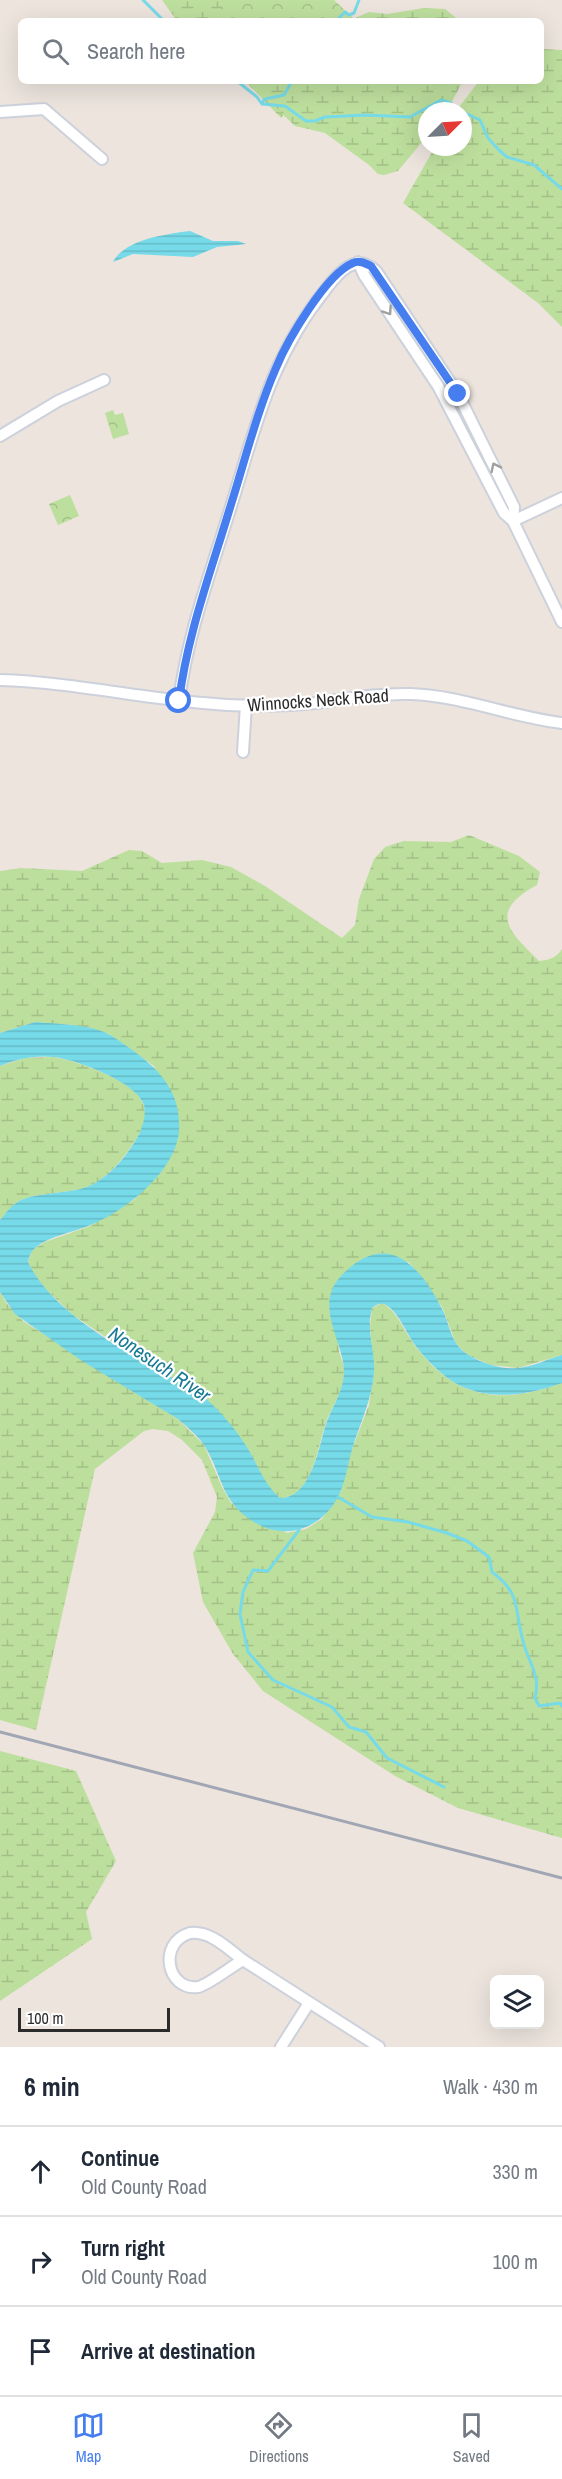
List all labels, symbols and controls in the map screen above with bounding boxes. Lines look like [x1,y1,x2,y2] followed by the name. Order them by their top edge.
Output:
[18,18,544,84] search box
[39,35,72,68] icon: search
[87,36,185,66] text: Search here
[418,102,472,156] north arrow
[381,305,392,316] one-way arrow
[444,380,470,406] route end
[491,463,503,474] one-way arrow
[246,683,390,717] street label: Winnocks Neck Road
[165,687,191,713] route start
[104,1320,217,1408] water label: Nonesuch River
[490,1975,544,2029] map controls
[490,1975,544,2029] button: layers
[18,2005,170,2032] scale bar
[27,2007,63,2029] text: 100 m
[24,2069,80,2104] text: 6 min
[443,2073,538,2100] text: Walk · 430 m
[81,2143,159,2173] text: Continue
[24,2155,57,2188] icon: ahead
[492,2158,538,2185] text: 330 m
[81,2173,207,2200] text: Old County Road
[81,2233,165,2263] text: Turn right
[24,2245,57,2278] icon: right
[492,2248,538,2275] text: 100 m
[81,2263,207,2290] text: Old County Road
[24,2335,57,2368] icon: arrive
[81,2336,255,2366] text: Arrive at destination
[72,2409,105,2467] tab: Map
[249,2409,309,2467] tab: Directions
[453,2409,490,2467] tab: Saved

